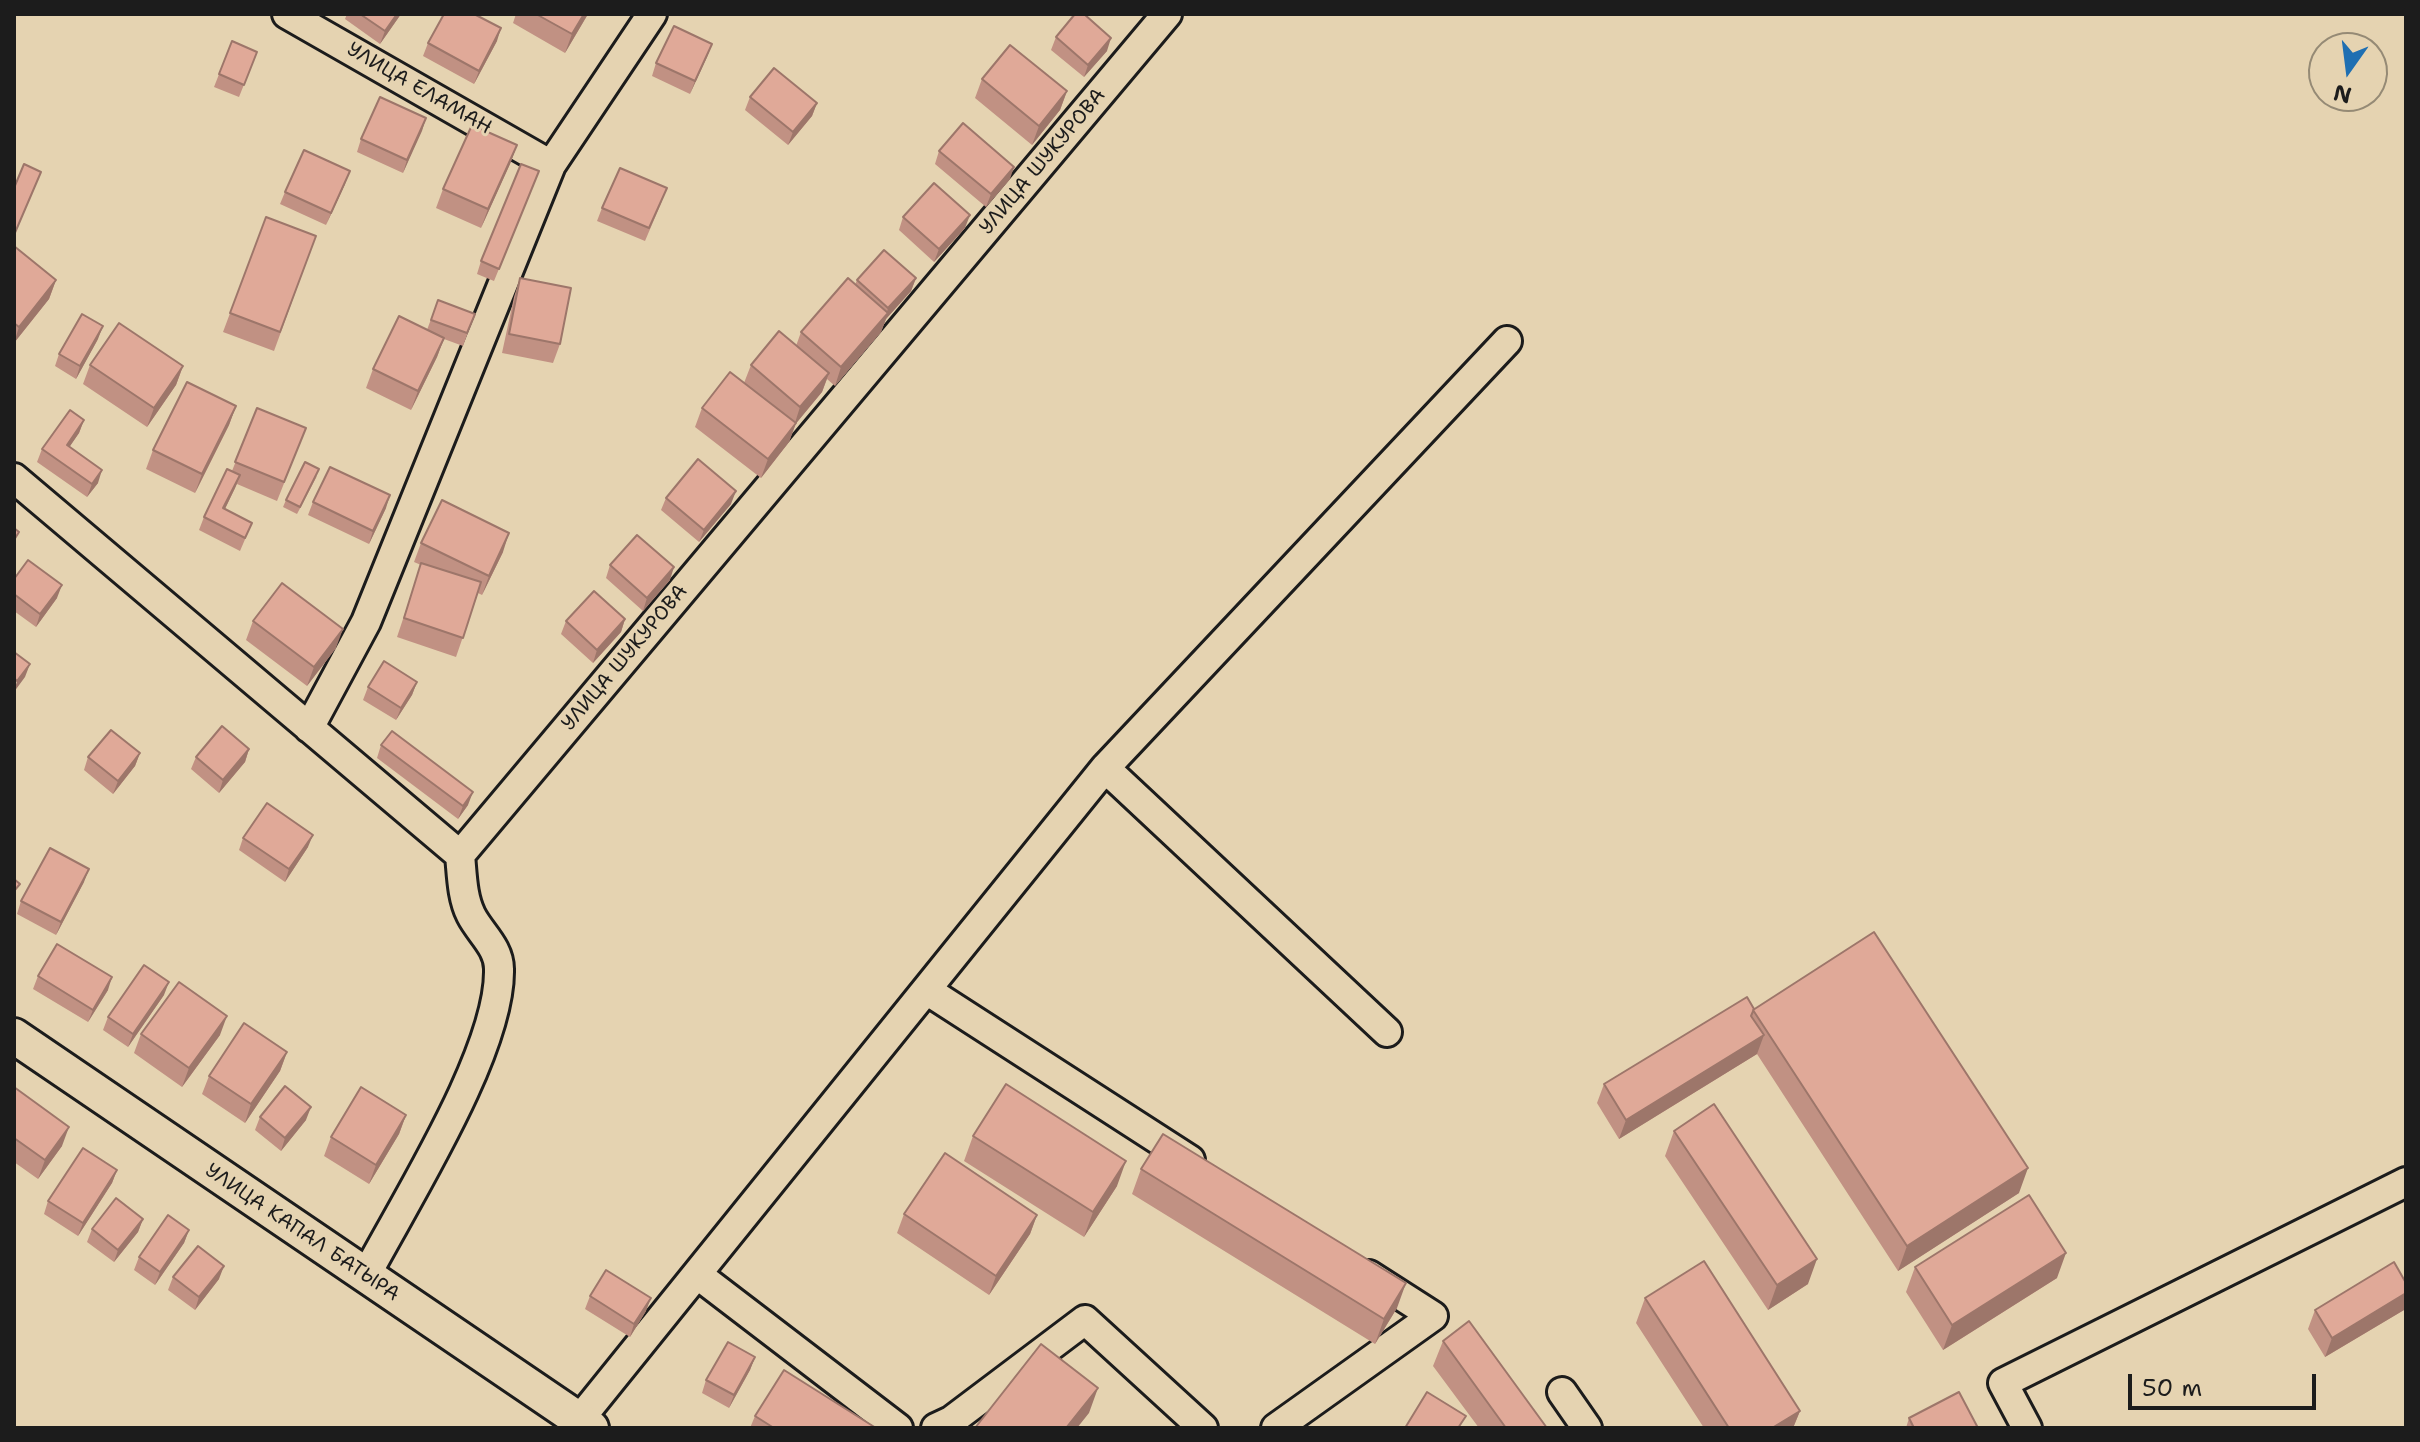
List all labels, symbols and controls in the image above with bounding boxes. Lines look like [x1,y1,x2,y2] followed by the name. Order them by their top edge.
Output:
[2308,32,2388,112] north arrow
[342,38,496,140] street label: УЛИЦА ЕЛАМАН
[2331,78,2355,110] text: N
[975,84,1111,240] street label: УЛИЦА ШУКУРОВА
[557,580,693,736] street label: УЛИЦА ШУКУРОВА
[200,1159,404,1307] street label: УЛИЦА КАПАЛ БАТЫРА
[2132,1358,2320,1408] scale bar
[2142,1372,2202,1404] text: 50 m

